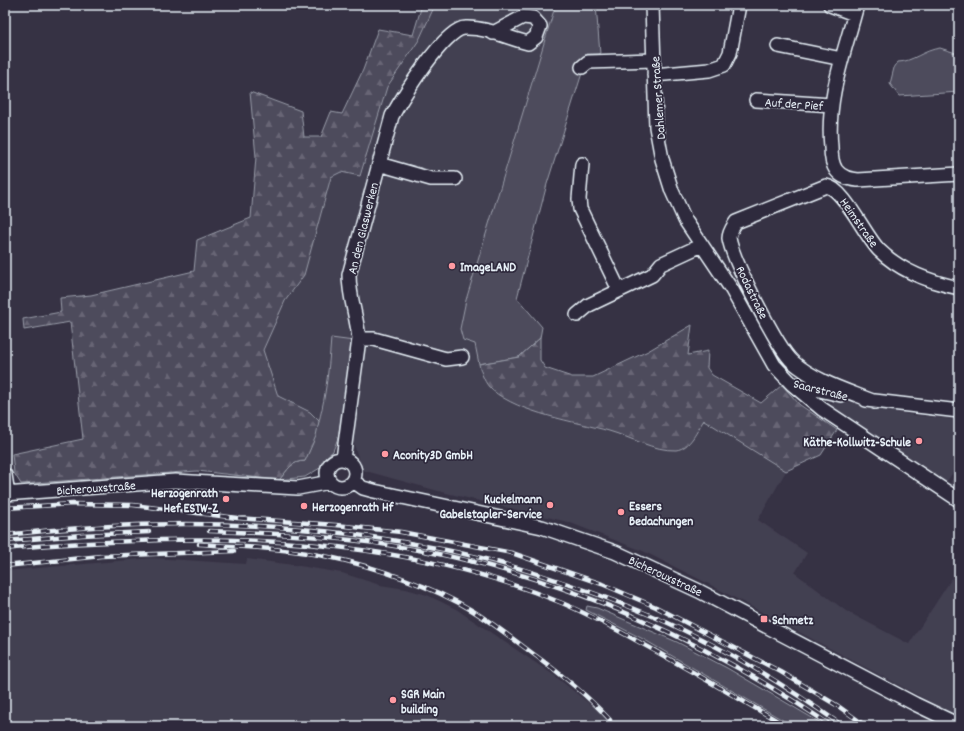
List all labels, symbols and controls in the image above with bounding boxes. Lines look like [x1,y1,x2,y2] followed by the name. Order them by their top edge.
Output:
[647,55,672,140] street label: Dahlemer Straße
[764,94,824,117] street label: Auf der Pief
[344,181,385,277] street label: An den Glaswerken
[834,195,882,252] street label: Heimstraße
[460,259,516,278] place label: ImageLAND
[447,261,457,271] marker: ImageLAND
[730,263,772,323] street label: Rodastraße
[791,375,850,407] street label: Saarstraße
[803,434,911,453] place label: Käthe-Kollwitz-Schule
[914,436,924,446] marker: Käthe-Kollwitz-Schule
[393,447,473,466] place label: Aconity3D GmbH
[380,449,390,459] marker: Aconity3D GmbH
[56,477,137,502] street label: Bicherouxstraße
[151,485,218,519] place label: Herzogenrath Hef ESTW-Z
[439,491,542,525] place label: Kuckelmann Gabelstapler-Service
[221,494,231,504] marker: Herzogenrath Hef ESTW-Z
[629,498,693,532] place label: Essers Bedachungen
[312,499,395,518] place label: Herzogenrath Hf
[545,500,555,510] marker: Kuckelmann Gabelstapler-Service
[299,501,309,511] marker: Herzogenrath Hf
[616,507,626,517] marker: Essers Bedachungen
[625,552,705,603] street label: Bicherouxstraße
[772,612,814,631] place label: Schmetz
[759,614,769,624] marker: Schmetz
[401,686,445,720] place label: SGR Main building
[388,695,398,705] marker: SGR Main building

